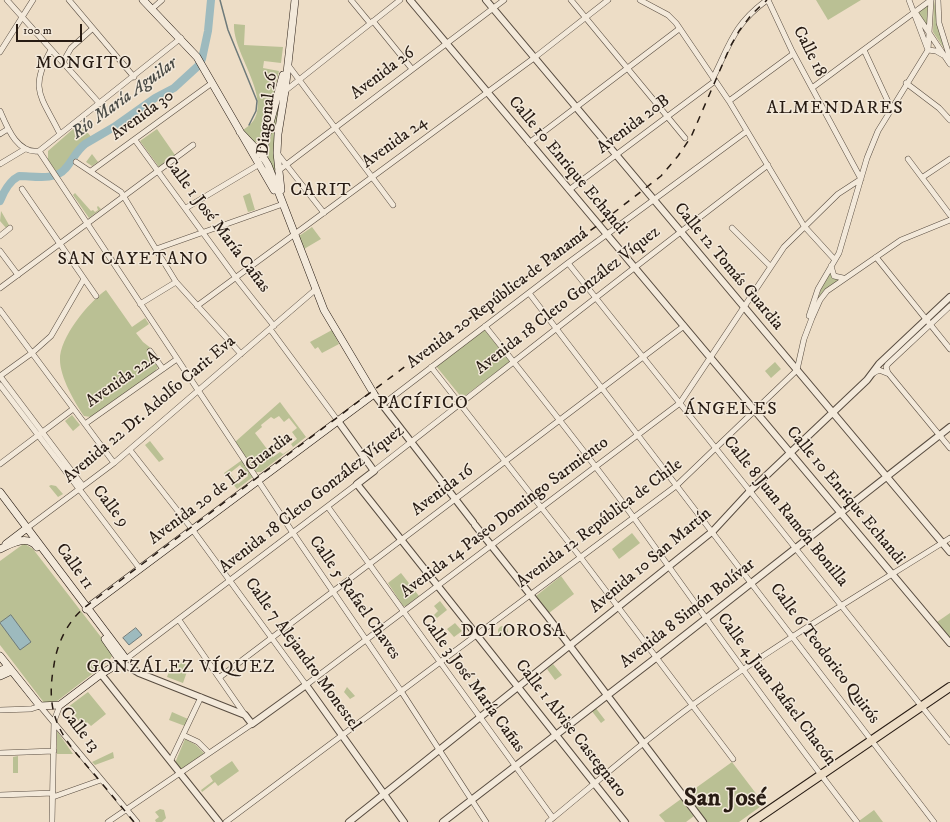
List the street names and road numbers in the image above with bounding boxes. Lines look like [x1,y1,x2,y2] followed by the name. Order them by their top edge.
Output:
[788,23,830,81] street label: Calle 18
[347,43,419,105] street label: Avenida 26
[254,72,282,156] street label: Diagonal 26
[107,86,179,146] street label: Avenida 30
[594,91,674,159] street label: Avenida 20B
[503,93,631,239] street label: Calle 10 Enrique Echandi
[358,112,432,174] street label: Avenida 24
[158,153,274,297] street label: Calle 1 José María Cañas
[669,199,787,335] street label: Calle 12 Tomás Guardia
[471,222,665,380] street label: Avenida 18 Cleto González Víquez
[403,224,593,374] street label: Avenida 20 República de Panamá
[60,332,240,488] street label: Avenida 22 Dr. Adolfo Carit Eva
[82,347,164,413] street label: Avenida 22A
[215,421,409,579] street label: Avenida 18 Cleto González Víquez
[781,423,909,569] street label: Calle 10 Enrique Echandi
[145,428,297,550] street label: Avenida 20 de La Guardia
[397,433,613,603] street label: Avenida 14 Paseo Domingo Sarmiento
[718,433,852,591] street label: Calle 8 Juan Ramón Bonilla
[513,455,687,593] street label: Avenida 12 República de Chile
[408,461,478,521] street label: Avenida 16
[87,482,133,532] street label: Calle 9
[586,504,716,618] street label: Avenida 10 San Martín
[304,532,404,664] street label: Calle 5 Rafael Chaves
[51,540,97,594] street label: Calle 11
[616,555,760,673] street label: Avenida 8 Simón Bolívar
[240,574,364,736] street label: Calle 7 Alejandro Monestel
[765,580,883,728] street label: Calle 6 Teodorico Quirós
[712,610,840,770] street label: Calle 4 Juan Rafael Chacón
[415,611,529,757] street label: Calle 3 José María Cañas
[510,656,630,802] street label: Calle 1 Alvise Castegnaro
[55,703,103,757] street label: Calle 13

